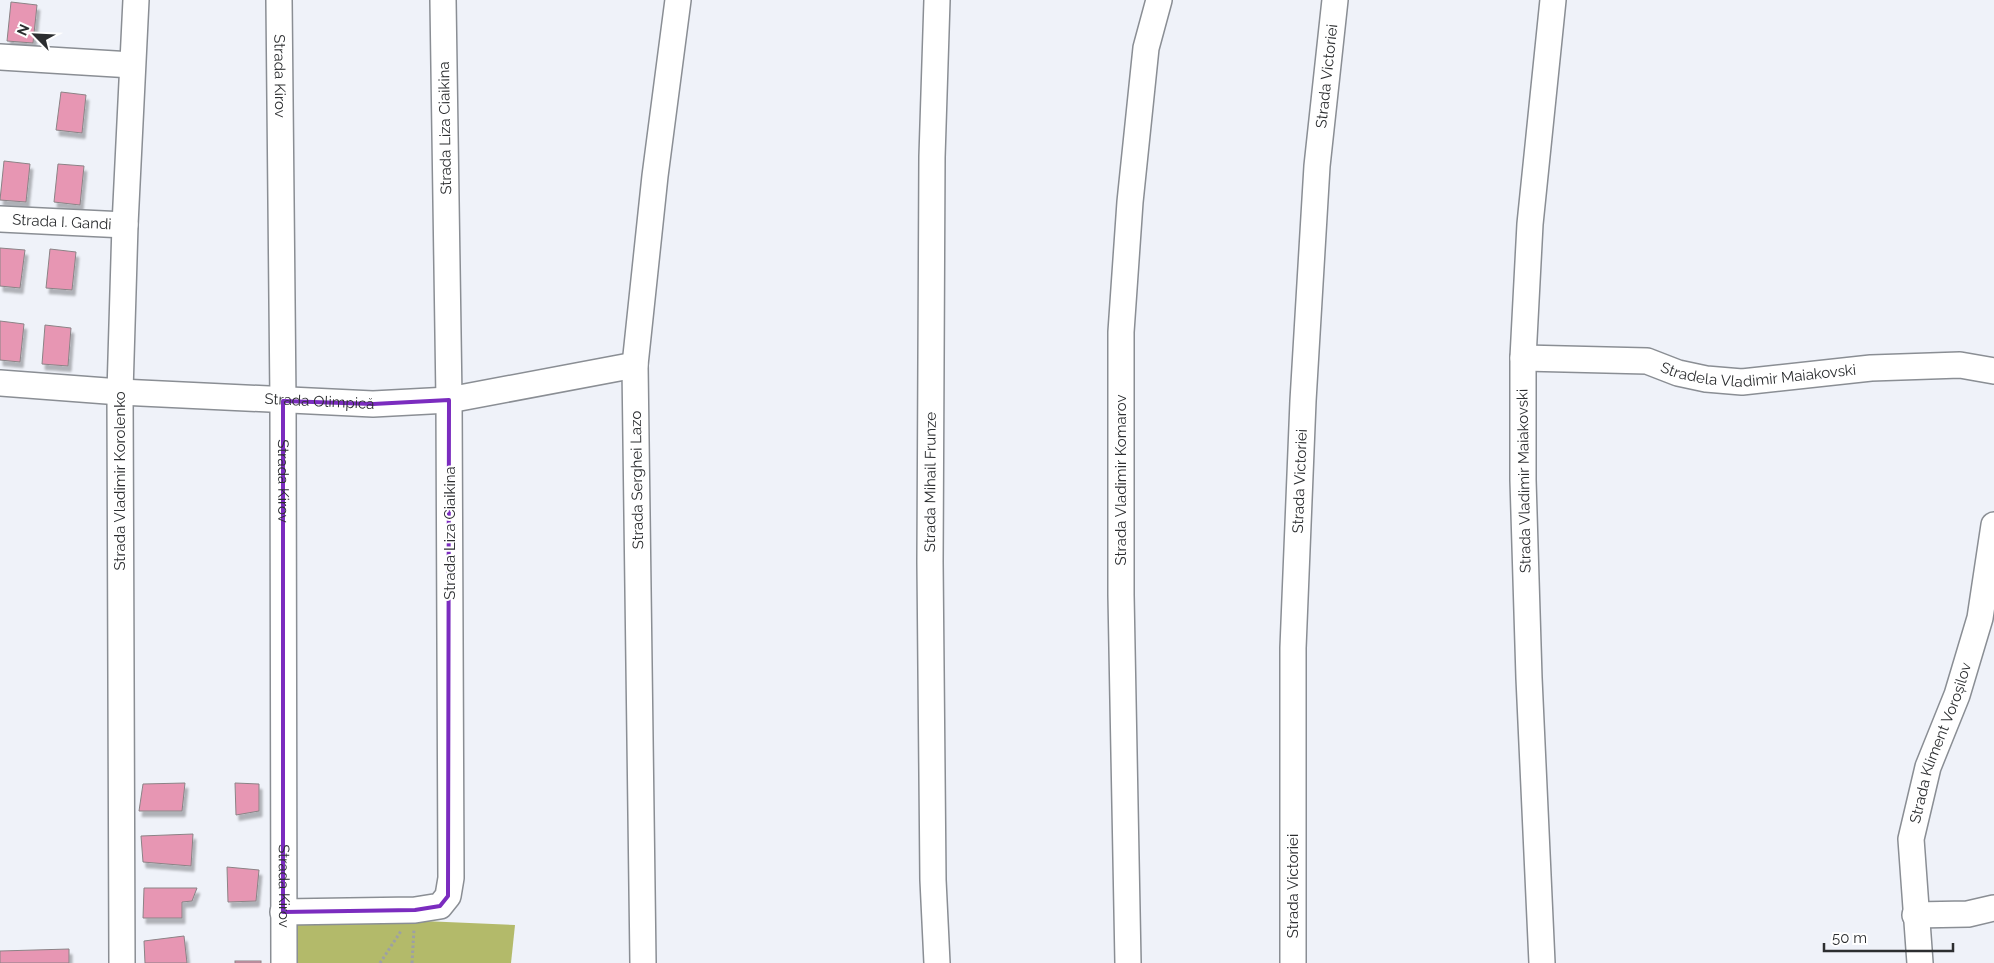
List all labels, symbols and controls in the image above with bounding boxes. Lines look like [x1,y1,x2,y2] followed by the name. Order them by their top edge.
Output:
[10,10,60,60] north arrow
[14,22,33,38] text: N
[1312,23,1341,129] street label: Strada Victoriei
[270,34,289,118] street label: Strada Kirov
[435,61,455,195] street label: Strada Liza Ciaikina
[12,211,112,233] street label: Strada I. Gandi
[1658,358,1857,391] street label: Stradela Vladimir Maiakovski
[1513,389,1535,573] street label: Strada Vladimir Maiakovski
[264,390,375,413] street label: Strada Olimpică
[111,391,129,571] street label: Strada Vladimir Korolenko
[1112,395,1130,565] street label: Strada Vladimir Komarov
[627,410,647,549] street label: Strada Serghei Lazo
[921,412,940,552] street label: Strada Mihail Frunze
[1289,429,1311,534] street label: Strada Victoriei
[274,439,292,523] street label: Strada Kirov
[441,466,459,600] street label: Strada Liza Ciaikina
[1906,660,1975,825] street label: Strada Kliment Voroșilov
[1284,834,1302,938] street label: Strada Victoriei
[275,844,293,928] street label: Strada Kirov
[1824,920,1953,952] scale bar
[1832,929,1867,947] text: 50 m

